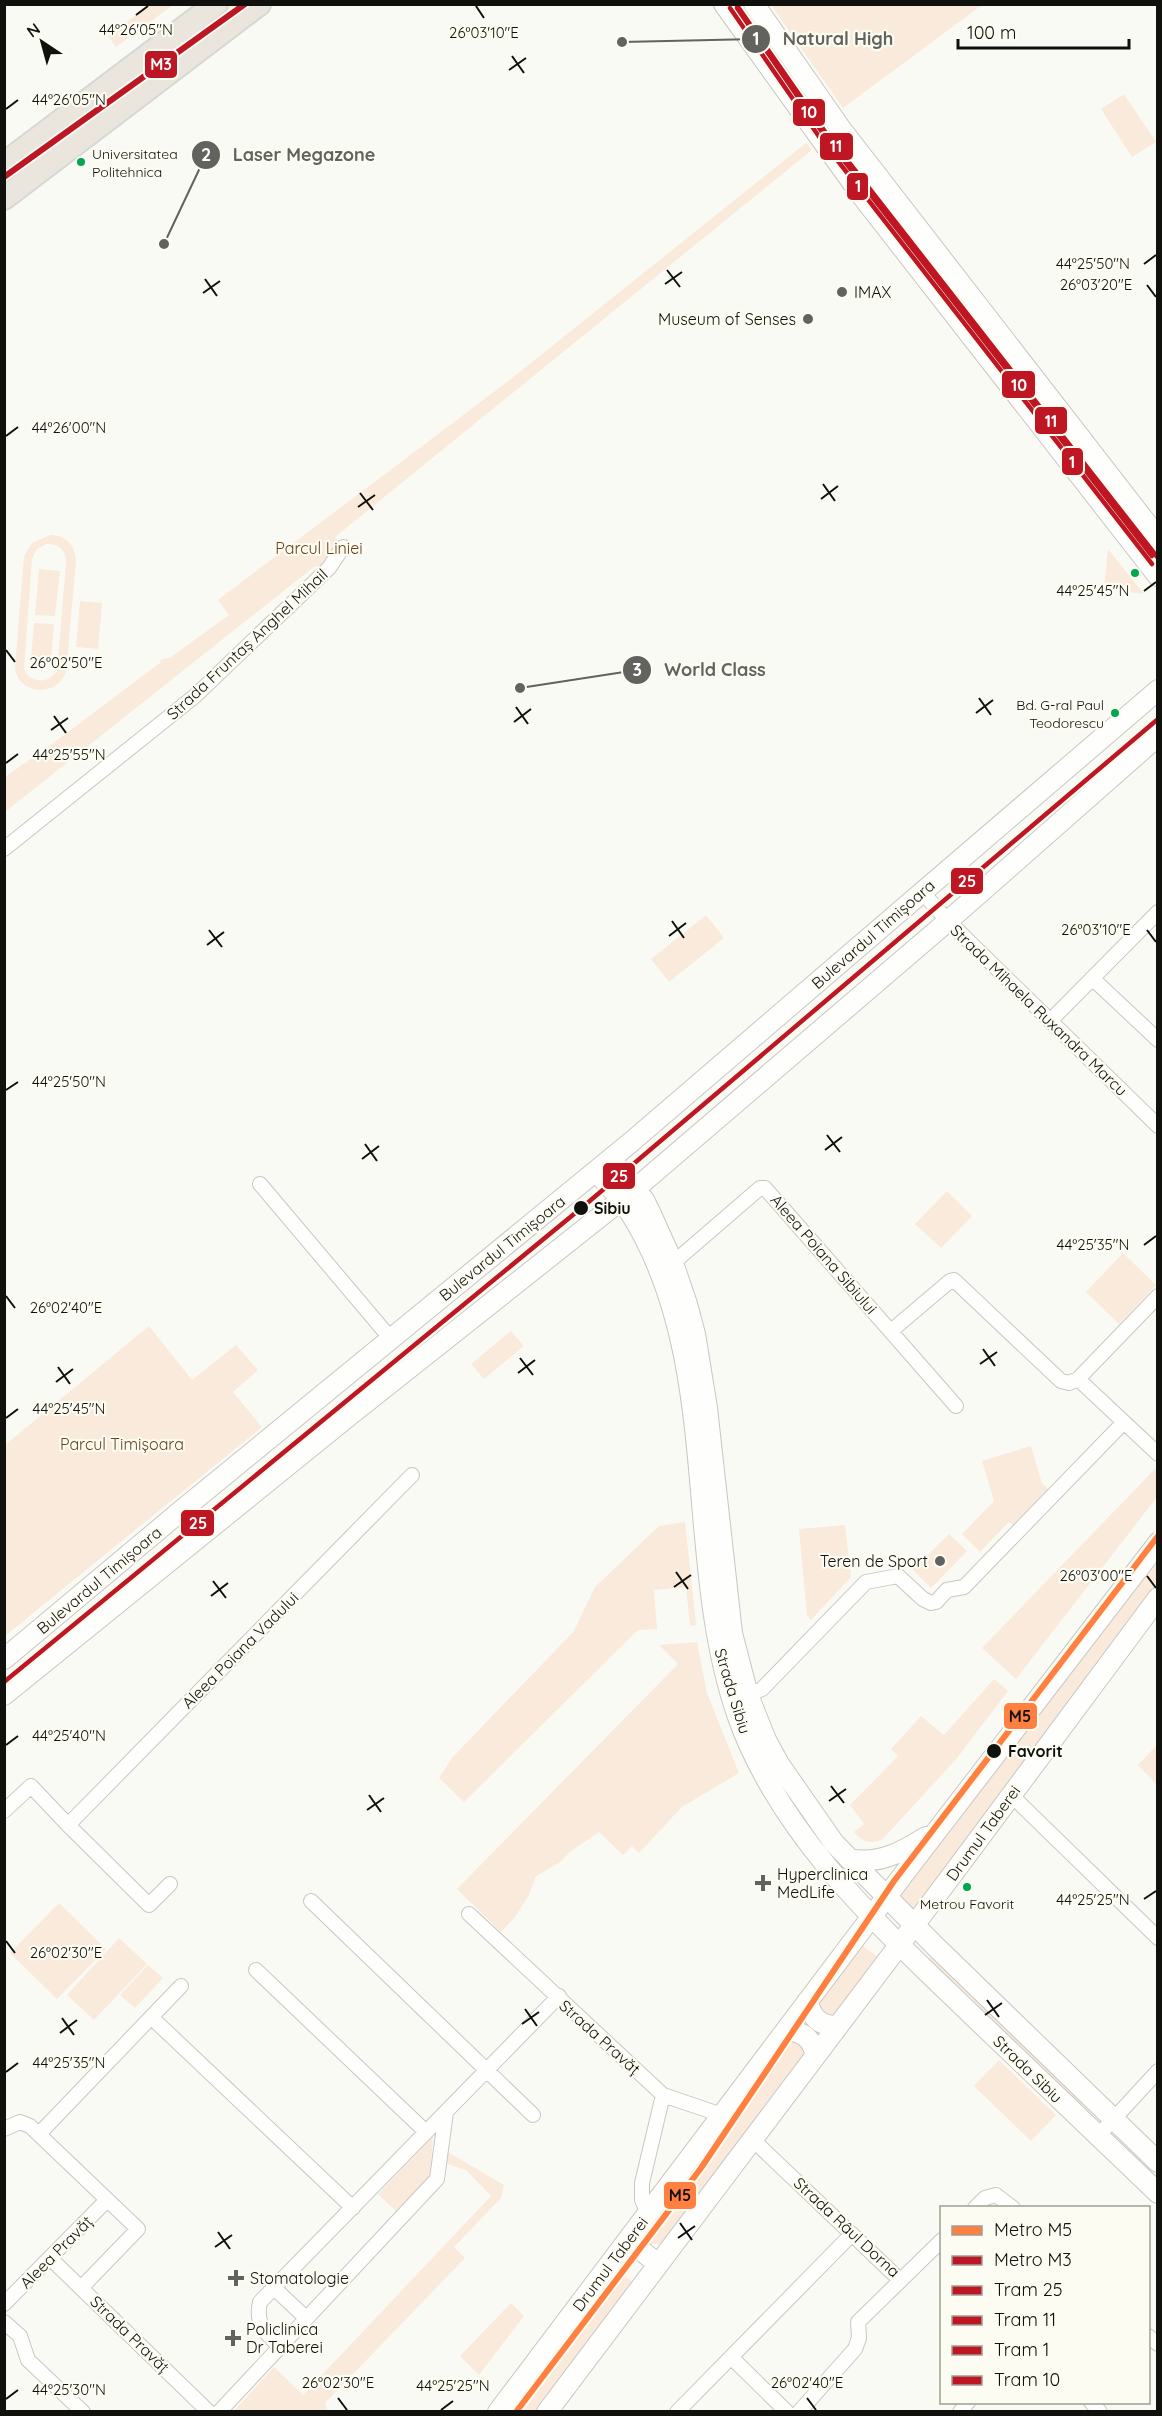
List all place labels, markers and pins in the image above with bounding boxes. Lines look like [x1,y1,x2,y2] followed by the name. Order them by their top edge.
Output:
[741,21,905,57] callout: Natural High
[191,137,387,173] callout: Laser Megazone
[92,145,178,181] place label: Universitatea Politehnica
[75,156,87,168] marker: Universitatea Politehnica
[854,282,892,302] place label: IMAX
[835,285,849,299] marker: IMAX
[658,309,796,329] place label: Museum of Senses
[801,312,815,326] marker: Museum of Senses
[1129,567,1141,579] unlabelled marker
[622,652,777,688] callout: World Class
[1016,696,1104,732] place label: Bd. G-ral Paul Teodorescu
[1109,707,1121,719] marker: Bd. G-ral Paul Teodorescu
[594,1198,631,1218] place label: Sibiu
[572,1199,590,1217] marker: Sibiu
[820,1551,928,1571] place label: Teren de Sport
[933,1554,947,1568] marker: Teren de Sport
[1008,1741,1063,1761] place label: Favorit
[985,1742,1003,1760] marker: Favorit
[777,1864,868,1902] place label: Hyperclinica MedLife
[754,1874,772,1892] marker: Hyperclinica MedLife
[961,1881,973,1893] marker: Metrou Favorit
[920,1895,1014,1913] place label: Metrou Favorit
[250,2268,349,2288] place label: Stomatologie
[227,2269,245,2287] marker: Stomatologie
[246,2319,323,2357] place label: Policlinica Dr Taberei
[224,2329,242,2347] marker: Policlinica Dr Taberei

